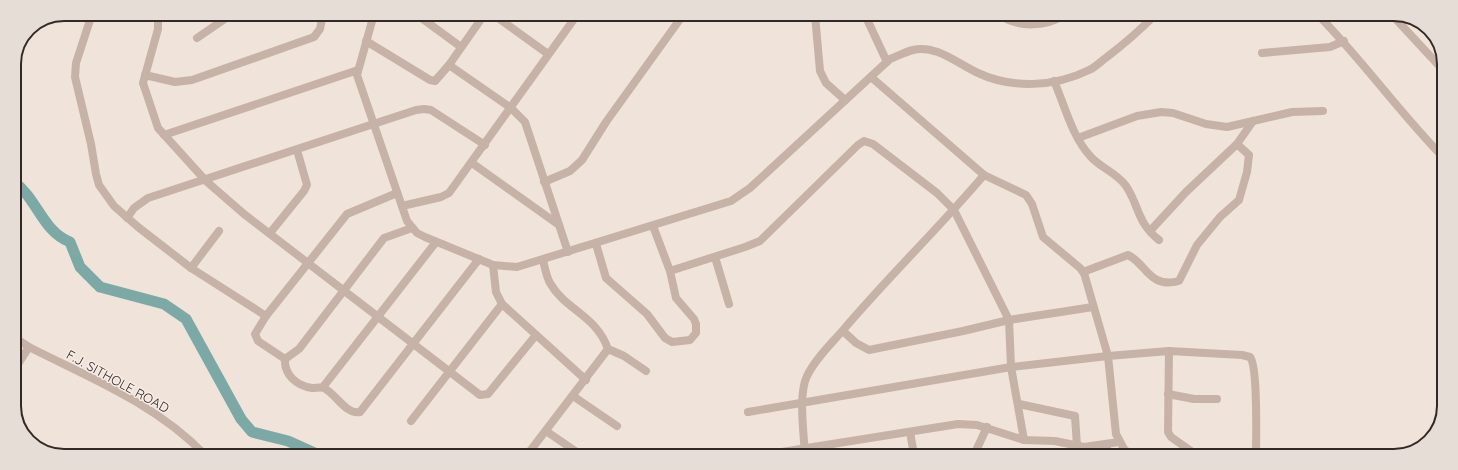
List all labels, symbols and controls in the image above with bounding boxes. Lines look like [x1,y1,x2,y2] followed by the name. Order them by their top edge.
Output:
[64,346,172,416] street label: F.J. SITHOLE ROAD

